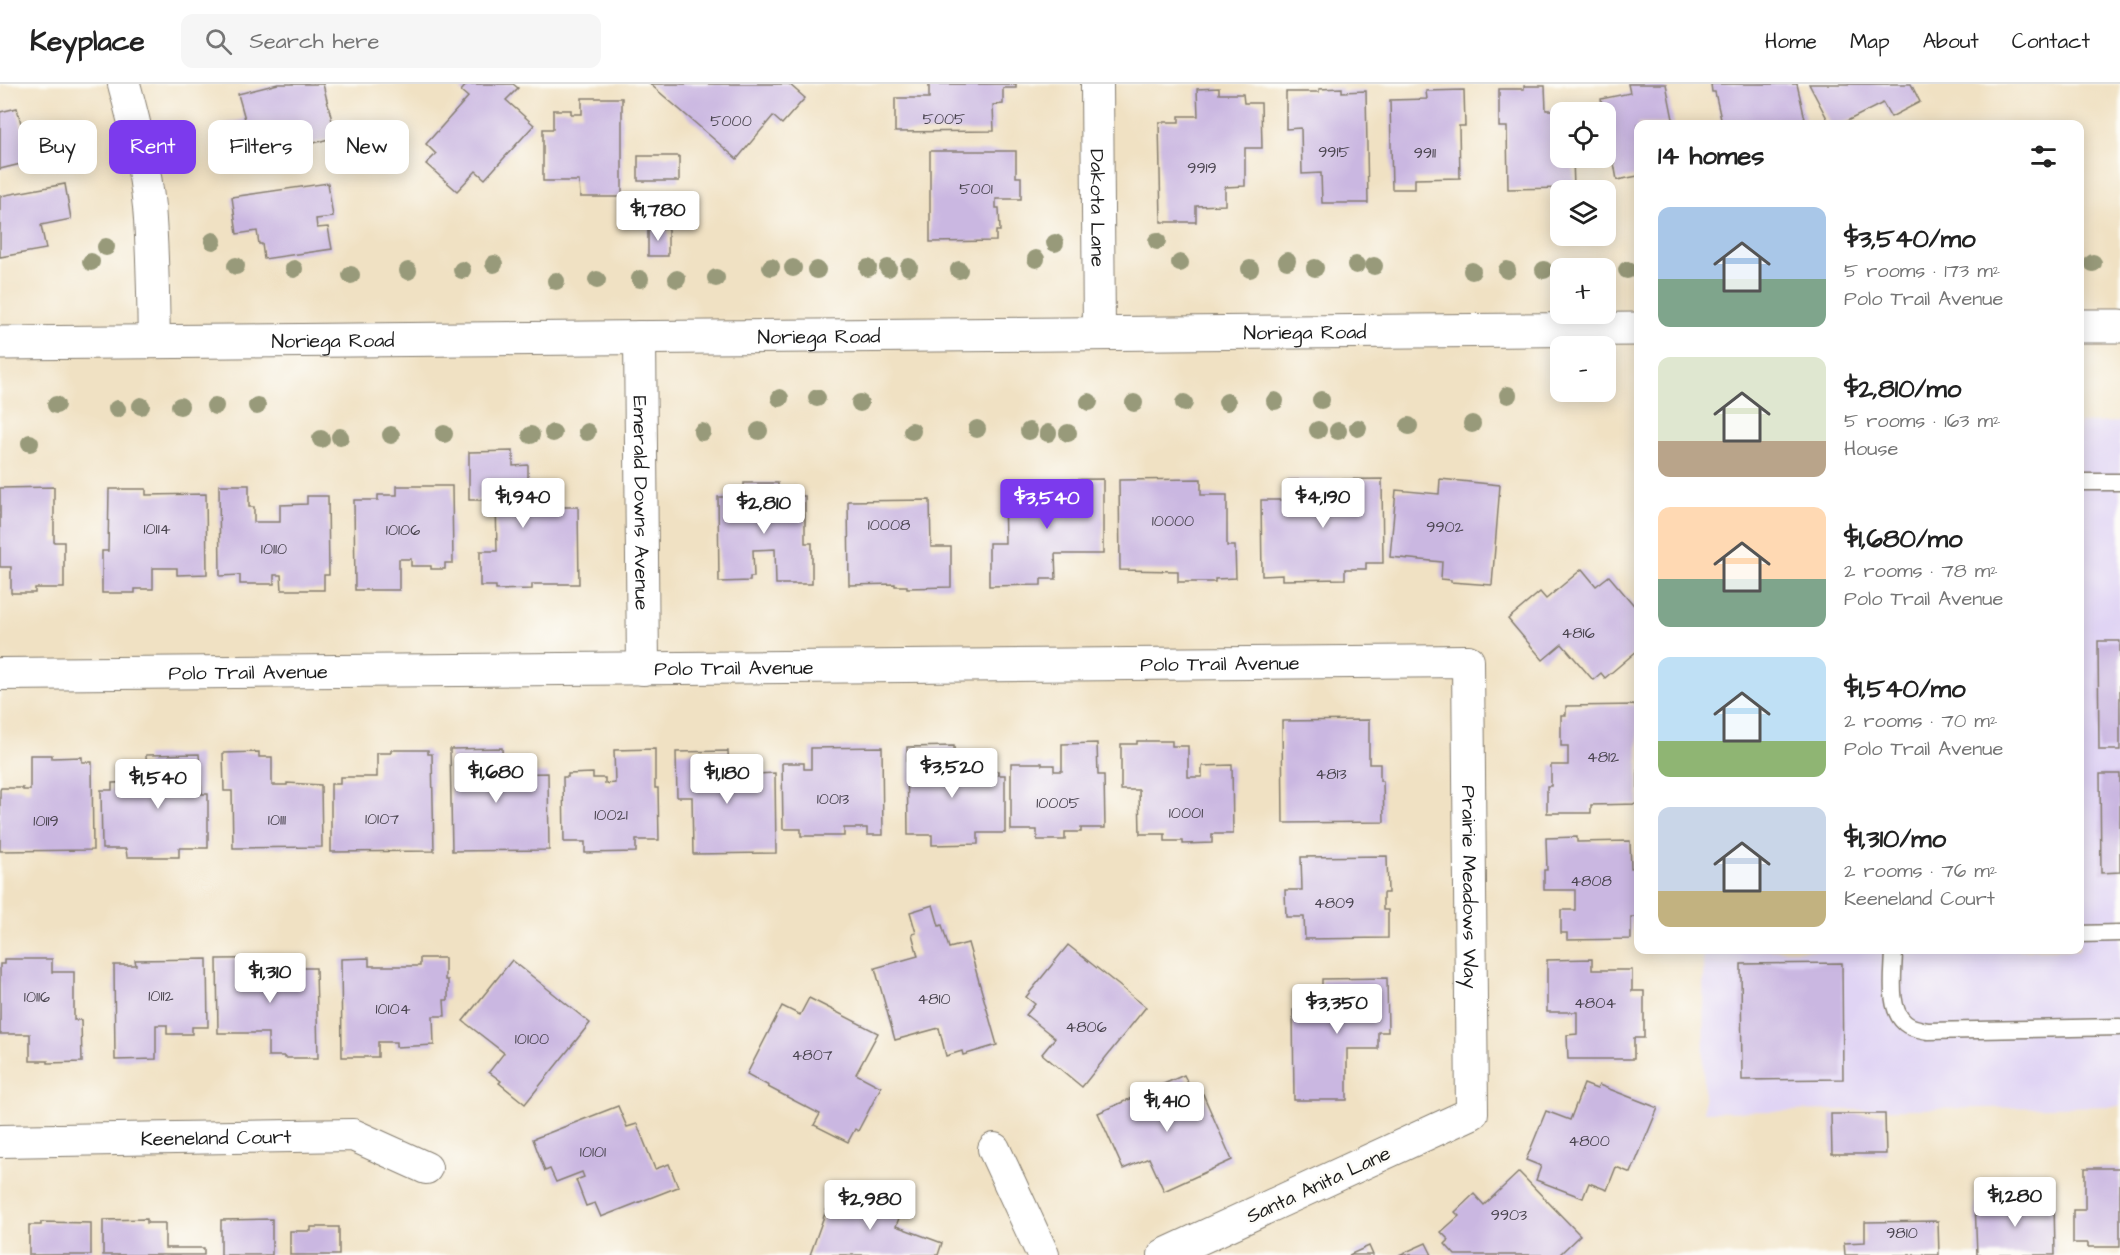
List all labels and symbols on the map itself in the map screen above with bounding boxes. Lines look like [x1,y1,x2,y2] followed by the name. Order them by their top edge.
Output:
[923,108,966,130] house number: 5005
[710,110,752,132] house number: 5000
[1318,141,1350,163] house number: 9915
[1414,142,1436,164] house number: 9911
[1083,149,1111,267] street label: Dakota Lane
[1187,157,1217,179] house number: 9919
[959,178,993,200] house number: 5001
[609,191,707,242] pin: $1,780
[1243,318,1367,348] street label: Noriega Road
[757,322,881,352] street label: Noriega Road
[271,327,395,356] street label: Noriega Road
[626,396,655,610] street label: Emerald Downs Avenue
[474,478,572,529] pin: $1,940
[1274,478,1372,529] pin: $4,190
[998,479,1096,530] pin: $3,540
[715,484,813,535] pin: $2,810
[1152,510,1194,532] house number: 10000
[868,514,910,536] house number: 10008
[1426,516,1464,538] house number: 9902
[143,518,171,540] house number: 10114
[386,519,420,541] house number: 10106
[261,538,287,560] house number: 10110
[1561,622,1595,644] house number: 4816
[1140,649,1300,679] street label: Polo Trail Avenue
[654,654,814,683] street label: Polo Trail Avenue
[168,658,328,688] street label: Polo Trail Avenue
[1587,746,1619,768] house number: 4812
[903,748,1001,799] pin: $3,520
[447,753,545,804] pin: $1,680
[678,754,776,805] pin: $1,180
[109,759,207,810] pin: $1,540
[1315,763,1347,785] house number: 4813
[1454,785,1484,989] street label: Prairie Meadows Way
[817,788,849,810] house number: 10013
[1036,792,1081,814] house number: 10005
[1169,802,1203,824] house number: 10001
[594,804,628,826] house number: 10021
[365,808,399,830] house number: 10107
[268,809,286,831] house number: 10111
[33,810,59,832] house number: 10119
[1570,870,1612,892] house number: 4808
[1314,892,1354,914] house number: 4809
[221,953,319,1004] pin: $1,310
[1288,984,1386,1035] pin: $3,350
[148,985,174,1007] house number: 10112
[24,986,50,1008] house number: 10116
[917,988,951,1010] house number: 4810
[1574,992,1616,1014] house number: 4804
[375,998,411,1020] house number: 10104
[1065,1016,1107,1038] house number: 4806
[515,1028,549,1050] house number: 10100
[791,1044,833,1066] house number: 4807
[1118,1082,1216,1133] pin: $1,410
[140,1123,292,1154] street label: Keeneland Court
[1568,1130,1610,1152] house number: 4800
[1242,1139,1395,1231] street label: Santa Anita Lane
[580,1141,606,1163] house number: 10101
[1966,1177,2064,1228] pin: $1,280
[821,1180,919,1231] pin: $2,980
[1491,1204,1527,1226] house number: 9903
[1886,1222,1918,1244] house number: 9810

